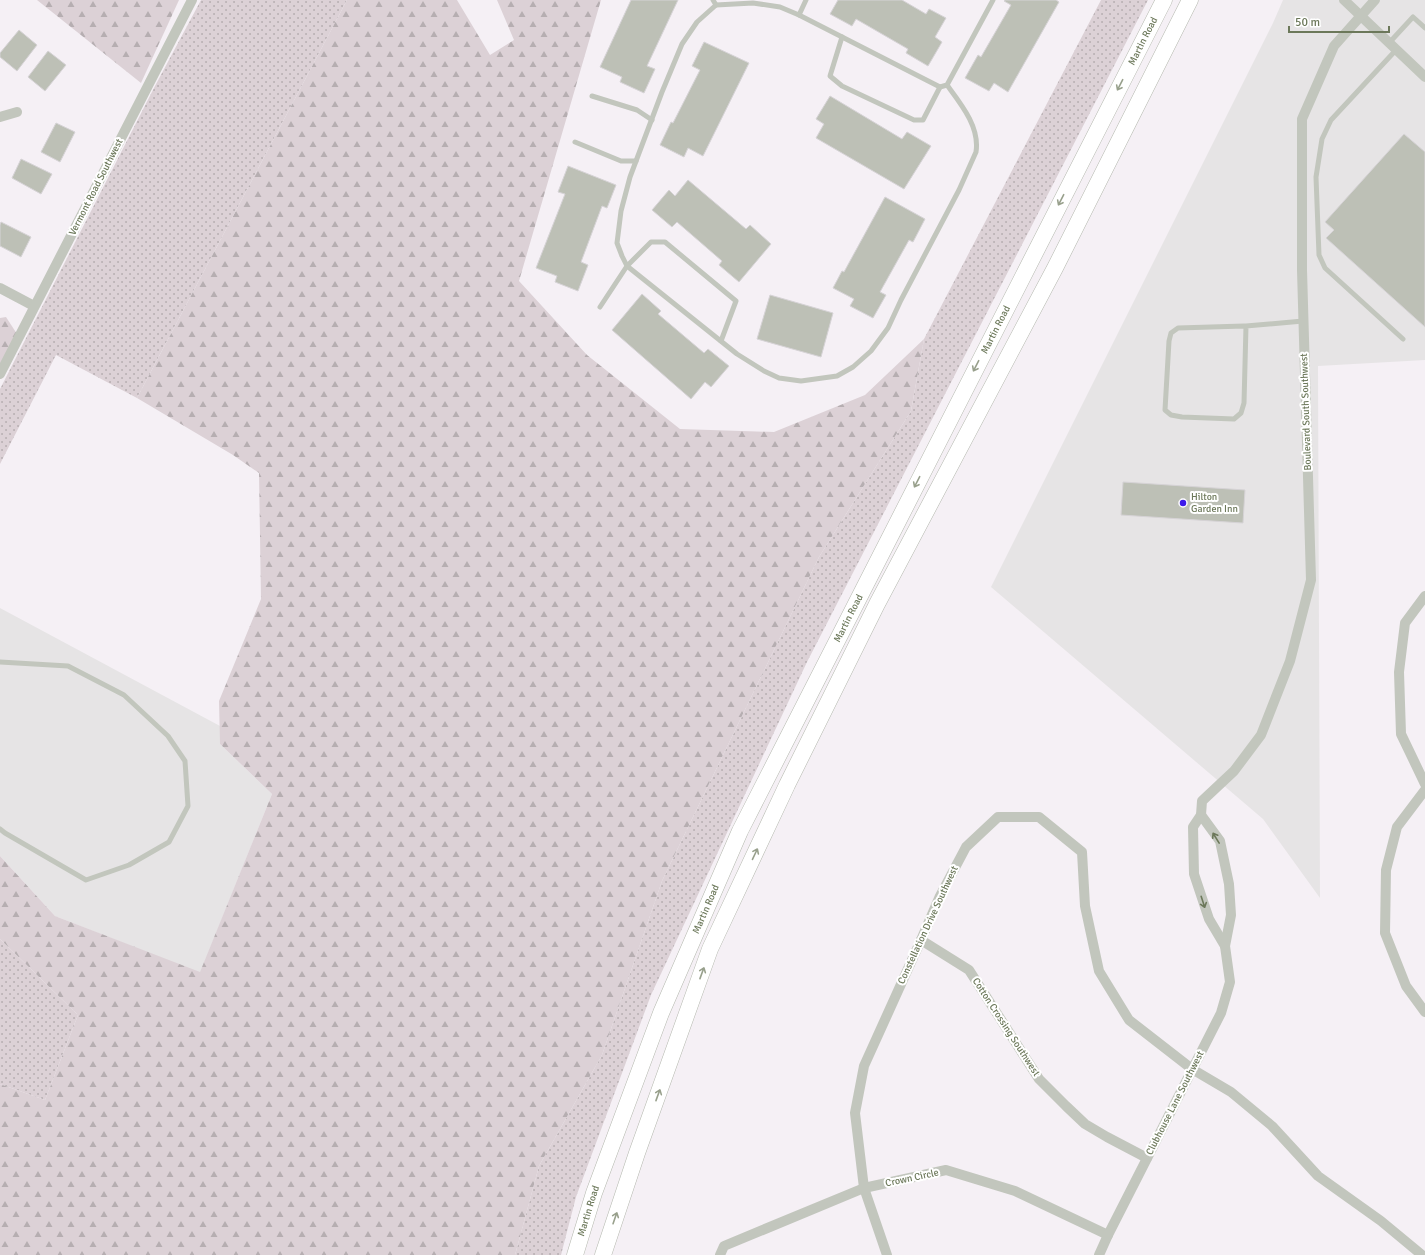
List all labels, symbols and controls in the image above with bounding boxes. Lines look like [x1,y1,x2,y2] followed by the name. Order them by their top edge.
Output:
[1289,8,1389,34] scale bar
[1126,15,1160,67] street label: Martin Road
[1295,15,1320,30] text: 50 m
[1116,78,1123,90] one-way arrow
[66,136,126,237] street label: Vermont Road Southwest
[1057,194,1064,206] one-way arrow
[978,304,1013,356] street label: Martin Road
[1298,353,1314,471] street label: Boulevard South Southwest
[972,360,979,372] one-way arrow
[913,475,920,487] one-way arrow
[1191,491,1238,515] place label: Hilton Garden Inn
[1178,498,1188,508] marker: Hilton Garden Inn
[831,592,866,644] street label: Martin Road
[1212,832,1220,844] one-way arrow
[752,849,759,861] one-way arrow
[895,864,961,986] street label: Constellation Drive Southwest
[690,883,722,936] street label: Martin Road
[1200,896,1207,909] one-way arrow
[698,967,706,979] one-way arrow
[970,976,1043,1079] street label: Cotton Crossing Southwest
[1144,1049,1207,1157] street label: Clubhouse Lane Southwest
[654,1090,662,1102] one-way arrow
[884,1166,940,1190] street label: Crown Circle
[575,1184,602,1238] street label: Martin Road
[612,1212,619,1225] one-way arrow

